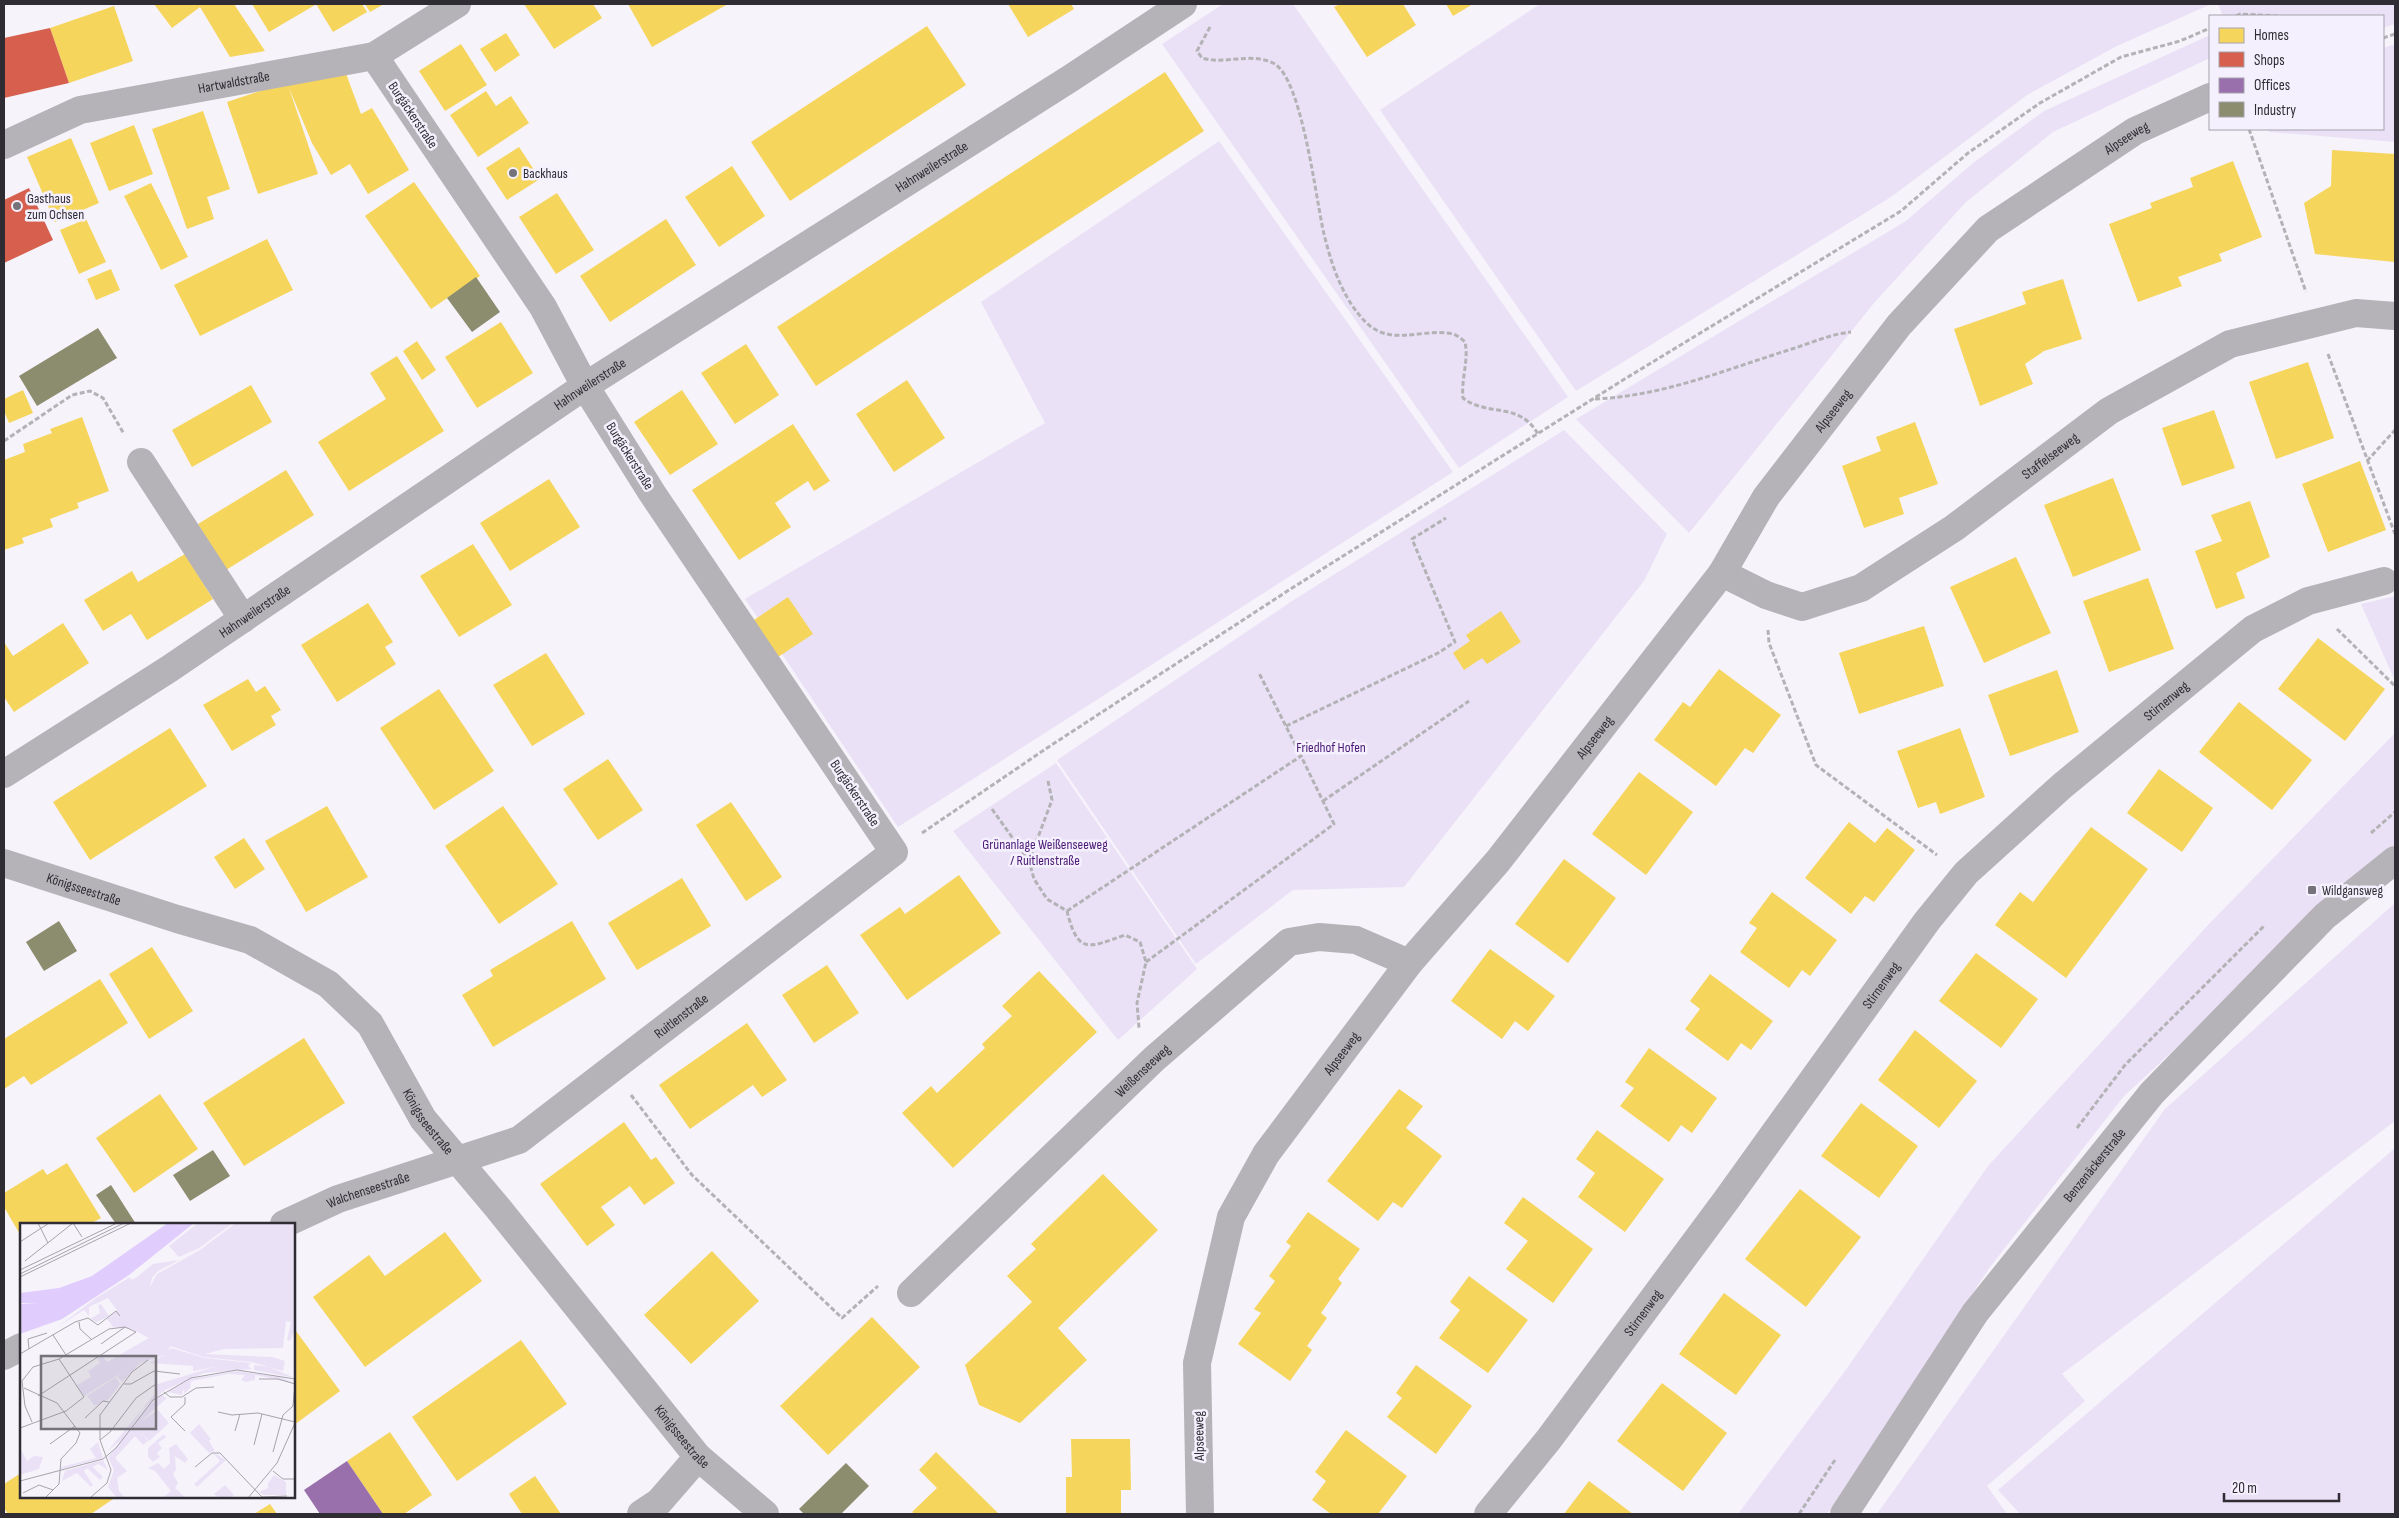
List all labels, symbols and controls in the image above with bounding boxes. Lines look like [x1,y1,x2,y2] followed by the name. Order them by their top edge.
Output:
[2209,15,2384,130] legend
[2254,26,2289,45] text: Homes
[2254,51,2285,70] text: Shops
[197,67,271,97] street label: Hartwaldstraße
[2254,76,2290,95] text: Offices
[385,78,441,152] street label: Burgäckerstraße
[2254,101,2296,120] text: Industry
[2100,117,2152,158] street label: Alpseeweg
[892,137,971,196] street label: Hahnweilerstraße
[523,165,568,182] place label: Backhaus
[507,167,519,179] marker: Backhaus
[27,190,84,223] place label: Gasthaus zum Ochsen
[11,200,23,212] marker: Gasthaus zum Ochsen
[550,354,629,413] street label: Hahnweilerstraße
[1810,385,1855,436] street label: Alpseeweg
[602,419,658,493] street label: Burgäckerstraße
[2018,428,2082,483] street label: Staffelseeweg
[216,581,293,641] street label: Hahnweilerstraße
[2140,677,2192,724] street label: Stirnenweg
[1572,712,1617,763] street label: Alpseeweg
[1296,739,1366,756] park label: Friedhof Hofen
[827,756,883,830] street label: Burgäckerstraße
[982,836,1108,869] park label: Grünanlage Weißenseeweg / Ruitlenstraße
[45,869,123,909] street label: Königsseestraße
[2322,882,2383,899] place label: Wildgansweg
[2306,884,2318,896] marker: Wildgansweg
[1858,958,1904,1012] street label: Stirnenweg
[651,990,711,1042] street label: Ruitlenstraße
[1319,1028,1364,1079] street label: Alpseeweg
[1111,1040,1174,1101] street label: Weißenseeweg
[399,1085,458,1158] street label: Königsseestraße
[2059,1125,2129,1205] street label: Benzenäckerstraße
[324,1168,412,1212] street label: Walchenseestraße
[20,1223,295,1498] inset map
[1620,1286,1666,1339] street label: Stirnenweg
[651,1401,713,1472] street label: Königsseestraße
[1190,1411,1208,1462] street label: Alpseeweg
[2224,1470,2339,1502] scale bar
[2232,1479,2257,1498] text: 20 m

